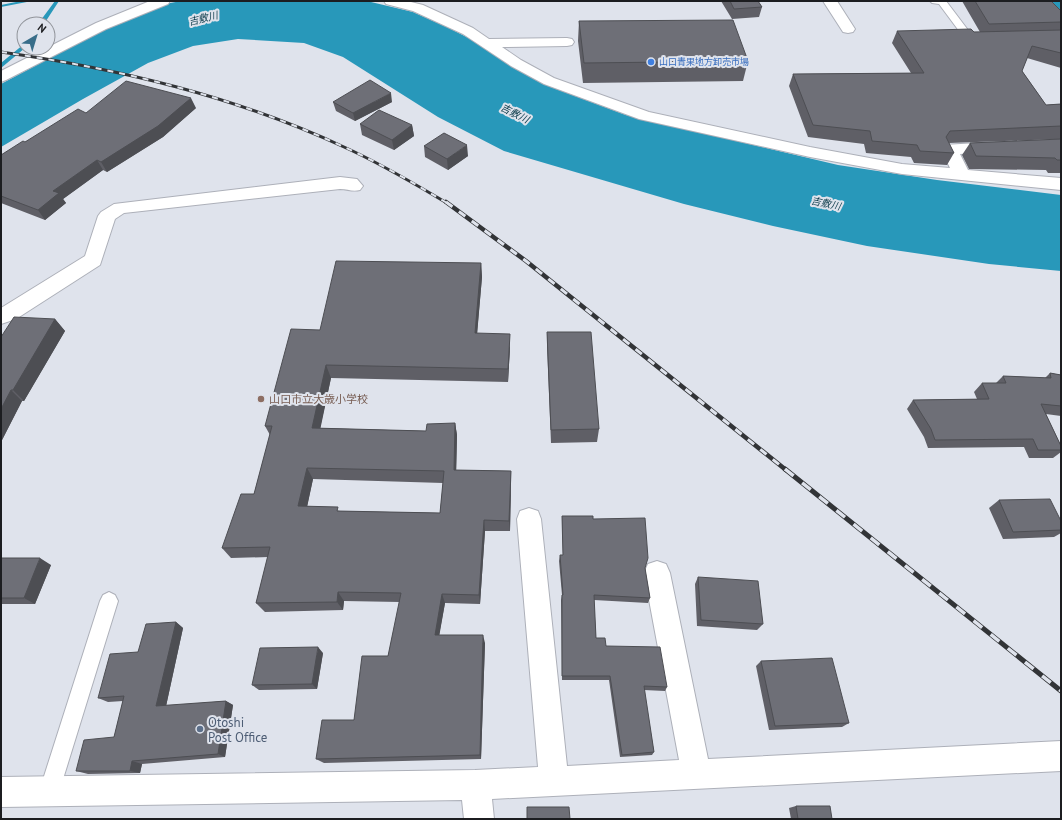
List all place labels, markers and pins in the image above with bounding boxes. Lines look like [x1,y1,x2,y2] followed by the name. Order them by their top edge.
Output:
[659,56,749,67] place label: 山口青果地方卸売市場
[646,57,656,67] marker: 山口青果地方卸売市場
[269,392,368,406] place label: 山口市立大歳小学校
[256,394,266,404] marker: 山口市立大歳小学校
[208,714,267,746] place label: Otoshi Post Office
[195,724,205,734] marker: Otoshi Post Office

